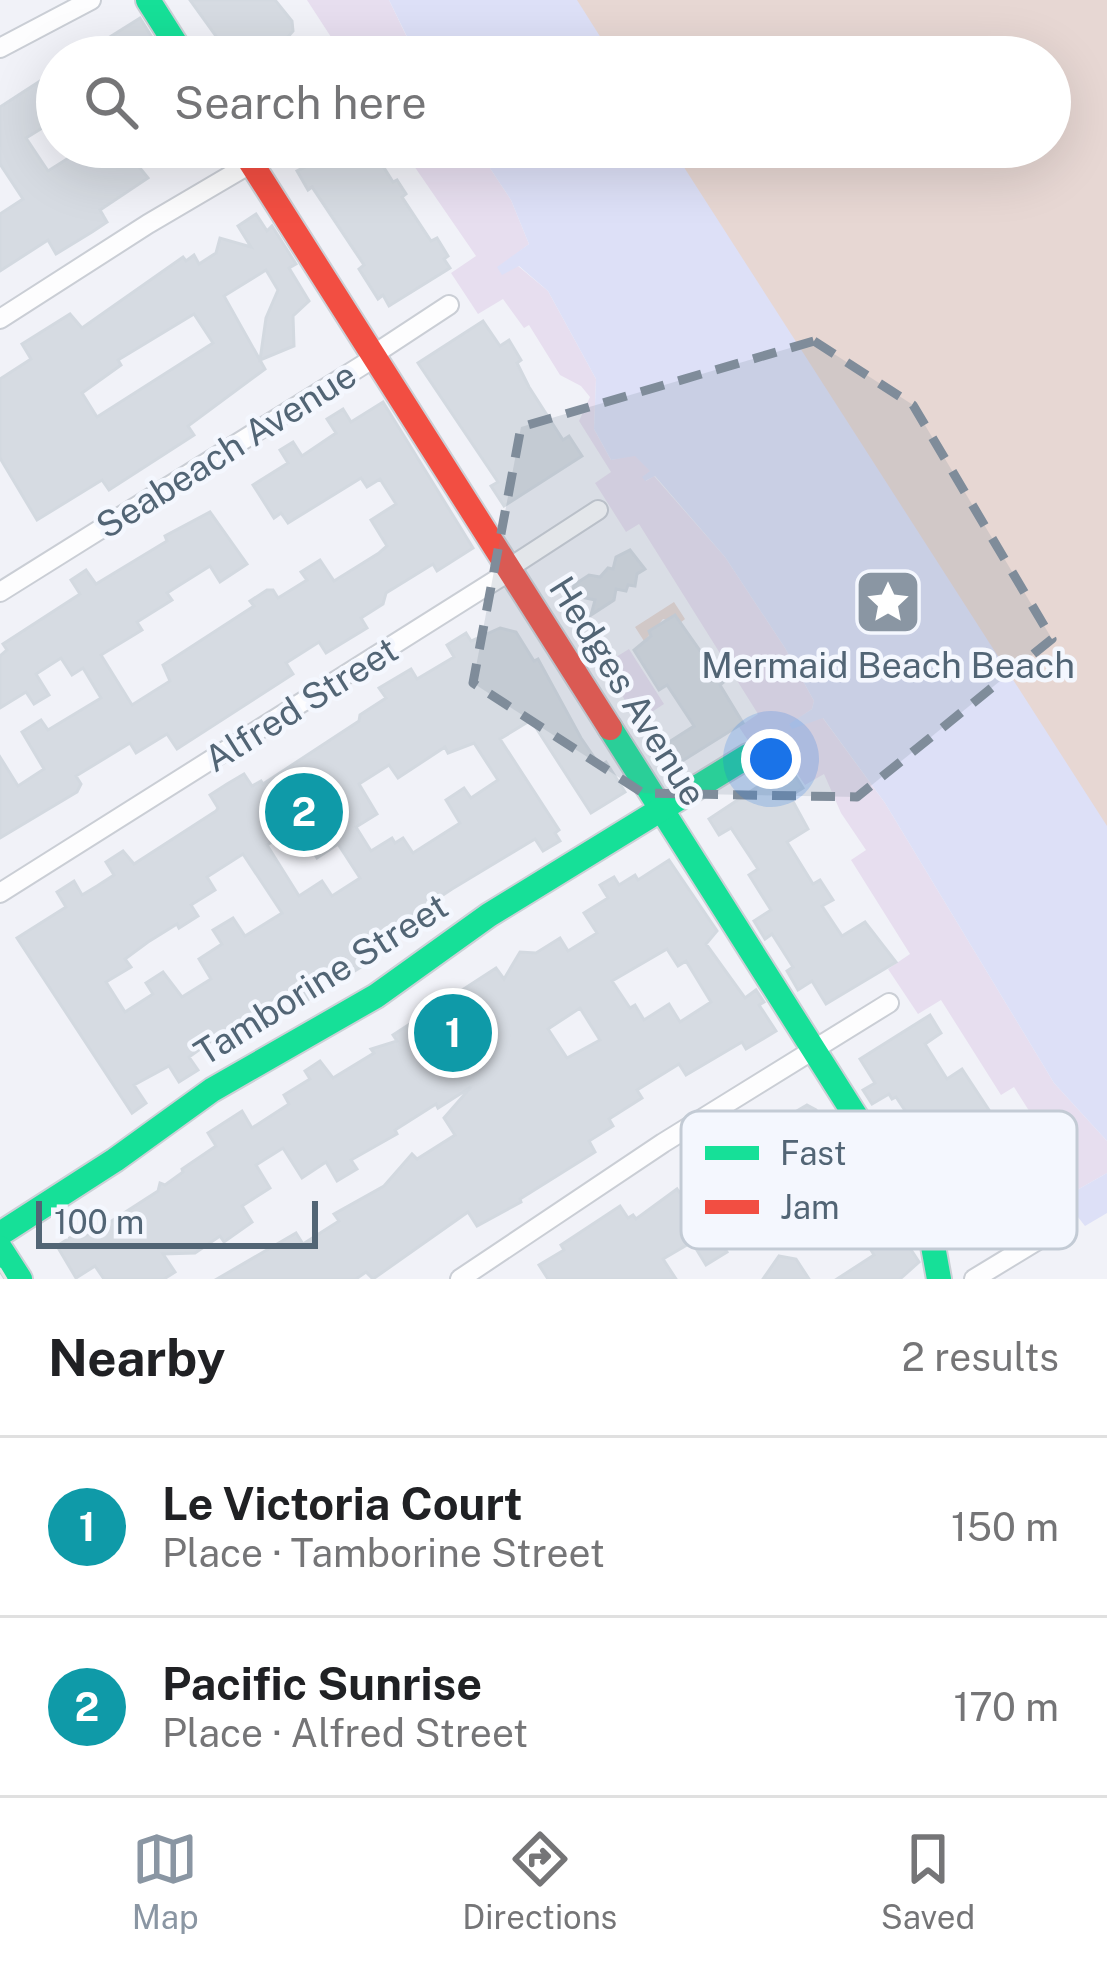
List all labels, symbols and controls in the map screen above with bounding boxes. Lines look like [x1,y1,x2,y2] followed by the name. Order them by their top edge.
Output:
[36,36,1071,168] search box
[78,69,144,135] icon: search
[174,76,427,129] text: Search here
[88,353,364,547] street label: Seabeach Avenue
[853,567,923,637] place icon: Mermaid Beach Beach
[541,569,715,813] street label: Hedges Avenue
[197,628,405,780] street label: Alfred Street
[701,644,1075,686] place label: Mermaid Beach Beach
[741,729,801,789] your location
[265,767,343,857] pin: 2
[187,884,455,1074] street label: Tamborine Street
[414,988,492,1078] pin: 1
[681,1111,1077,1249] legend
[780,1134,847,1172] text: Fast
[780,1188,840,1226] text: Jam
[36,1195,318,1248] scale bar
[54,1203,144,1241] text: 100 m
[48,1328,225,1387] text: Nearby
[902,1334,1059,1380] text: 2 results
[162,1477,523,1530] text: Le Victoria Court
[79,1504,95,1550] text: 1
[951,1504,1059,1550] text: 150 m
[162,1530,605,1576] text: Place · Tamborine Street
[162,1657,482,1710] text: Pacific Sunrise
[75,1684,99,1730] text: 2
[953,1684,1059,1730] text: 170 m
[162,1710,528,1756] text: Place · Alfred Street
[132,1826,199,1936] tab: Map
[462,1826,617,1936] tab: Directions
[881,1826,975,1936] tab: Saved

